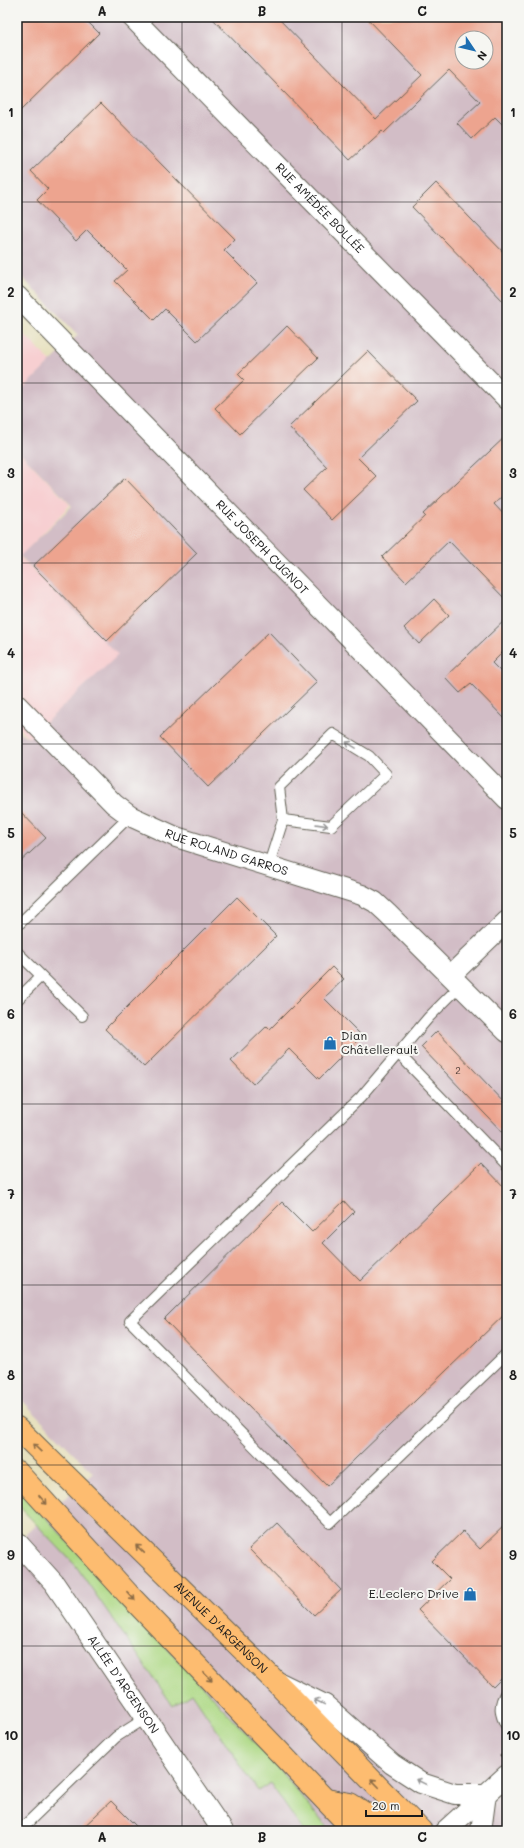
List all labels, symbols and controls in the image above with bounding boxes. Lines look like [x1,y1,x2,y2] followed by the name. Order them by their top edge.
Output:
[97,2,107,19] text: A
[258,2,267,19] text: B
[417,2,427,19] text: C
[454,30,494,70] north arrow
[474,48,491,64] text: N
[8,103,14,120] text: 1
[510,103,516,120] text: 1
[273,159,368,256] street label: RUE AMÉDÉE BOLLÉE
[7,283,15,300] text: 2
[509,283,517,300] text: 2
[7,464,15,481] text: 3
[509,464,517,481] text: 3
[213,496,313,598] street label: RUE JOSEPH CUGNOT
[7,644,15,661] text: 4
[509,644,517,661] text: 4
[346,741,357,749] one-way arrow
[315,821,328,829] one-way arrow
[7,824,15,841] text: 5
[163,824,291,879] street label: RUE ROLAND GARROS
[509,824,517,841] text: 5
[7,1005,15,1022] text: 6
[509,1005,517,1022] text: 6
[341,1027,418,1057] place label: Dian Châtellerault
[322,1035,338,1051] shop icon: Dian Châtellerault
[455,1063,461,1077] house number: 2
[7,1185,15,1202] text: 7
[509,1185,517,1202] text: 7
[7,1366,15,1383] text: 8
[509,1366,517,1383] text: 8
[32,1443,42,1453] one-way arrow
[39,1495,48,1506] one-way arrow
[135,1544,145,1554] one-way arrow
[7,1546,15,1563] text: 9
[509,1546,517,1563] text: 9
[171,1577,272,1676] street label: AVENUE D'ARGENSON
[369,1585,459,1601] place label: E.Leclerc Drive
[462,1586,478,1602] shop icon: E.Leclerc Drive
[126,1591,136,1601] one-way arrow
[85,1631,163,1736] street label: ALLÉE D’ARGENSON
[203,1672,213,1682] one-way arrow
[313,1698,325,1705] one-way arrow
[4,1726,18,1743] text: 10
[506,1726,520,1743] text: 10
[370,1778,380,1788] one-way arrow
[415,1778,427,1785] one-way arrow
[366,1792,422,1818] scale bar
[372,1797,400,1813] text: 20 m
[97,1828,107,1845] text: A
[258,1828,267,1845] text: B
[417,1828,427,1845] text: C

